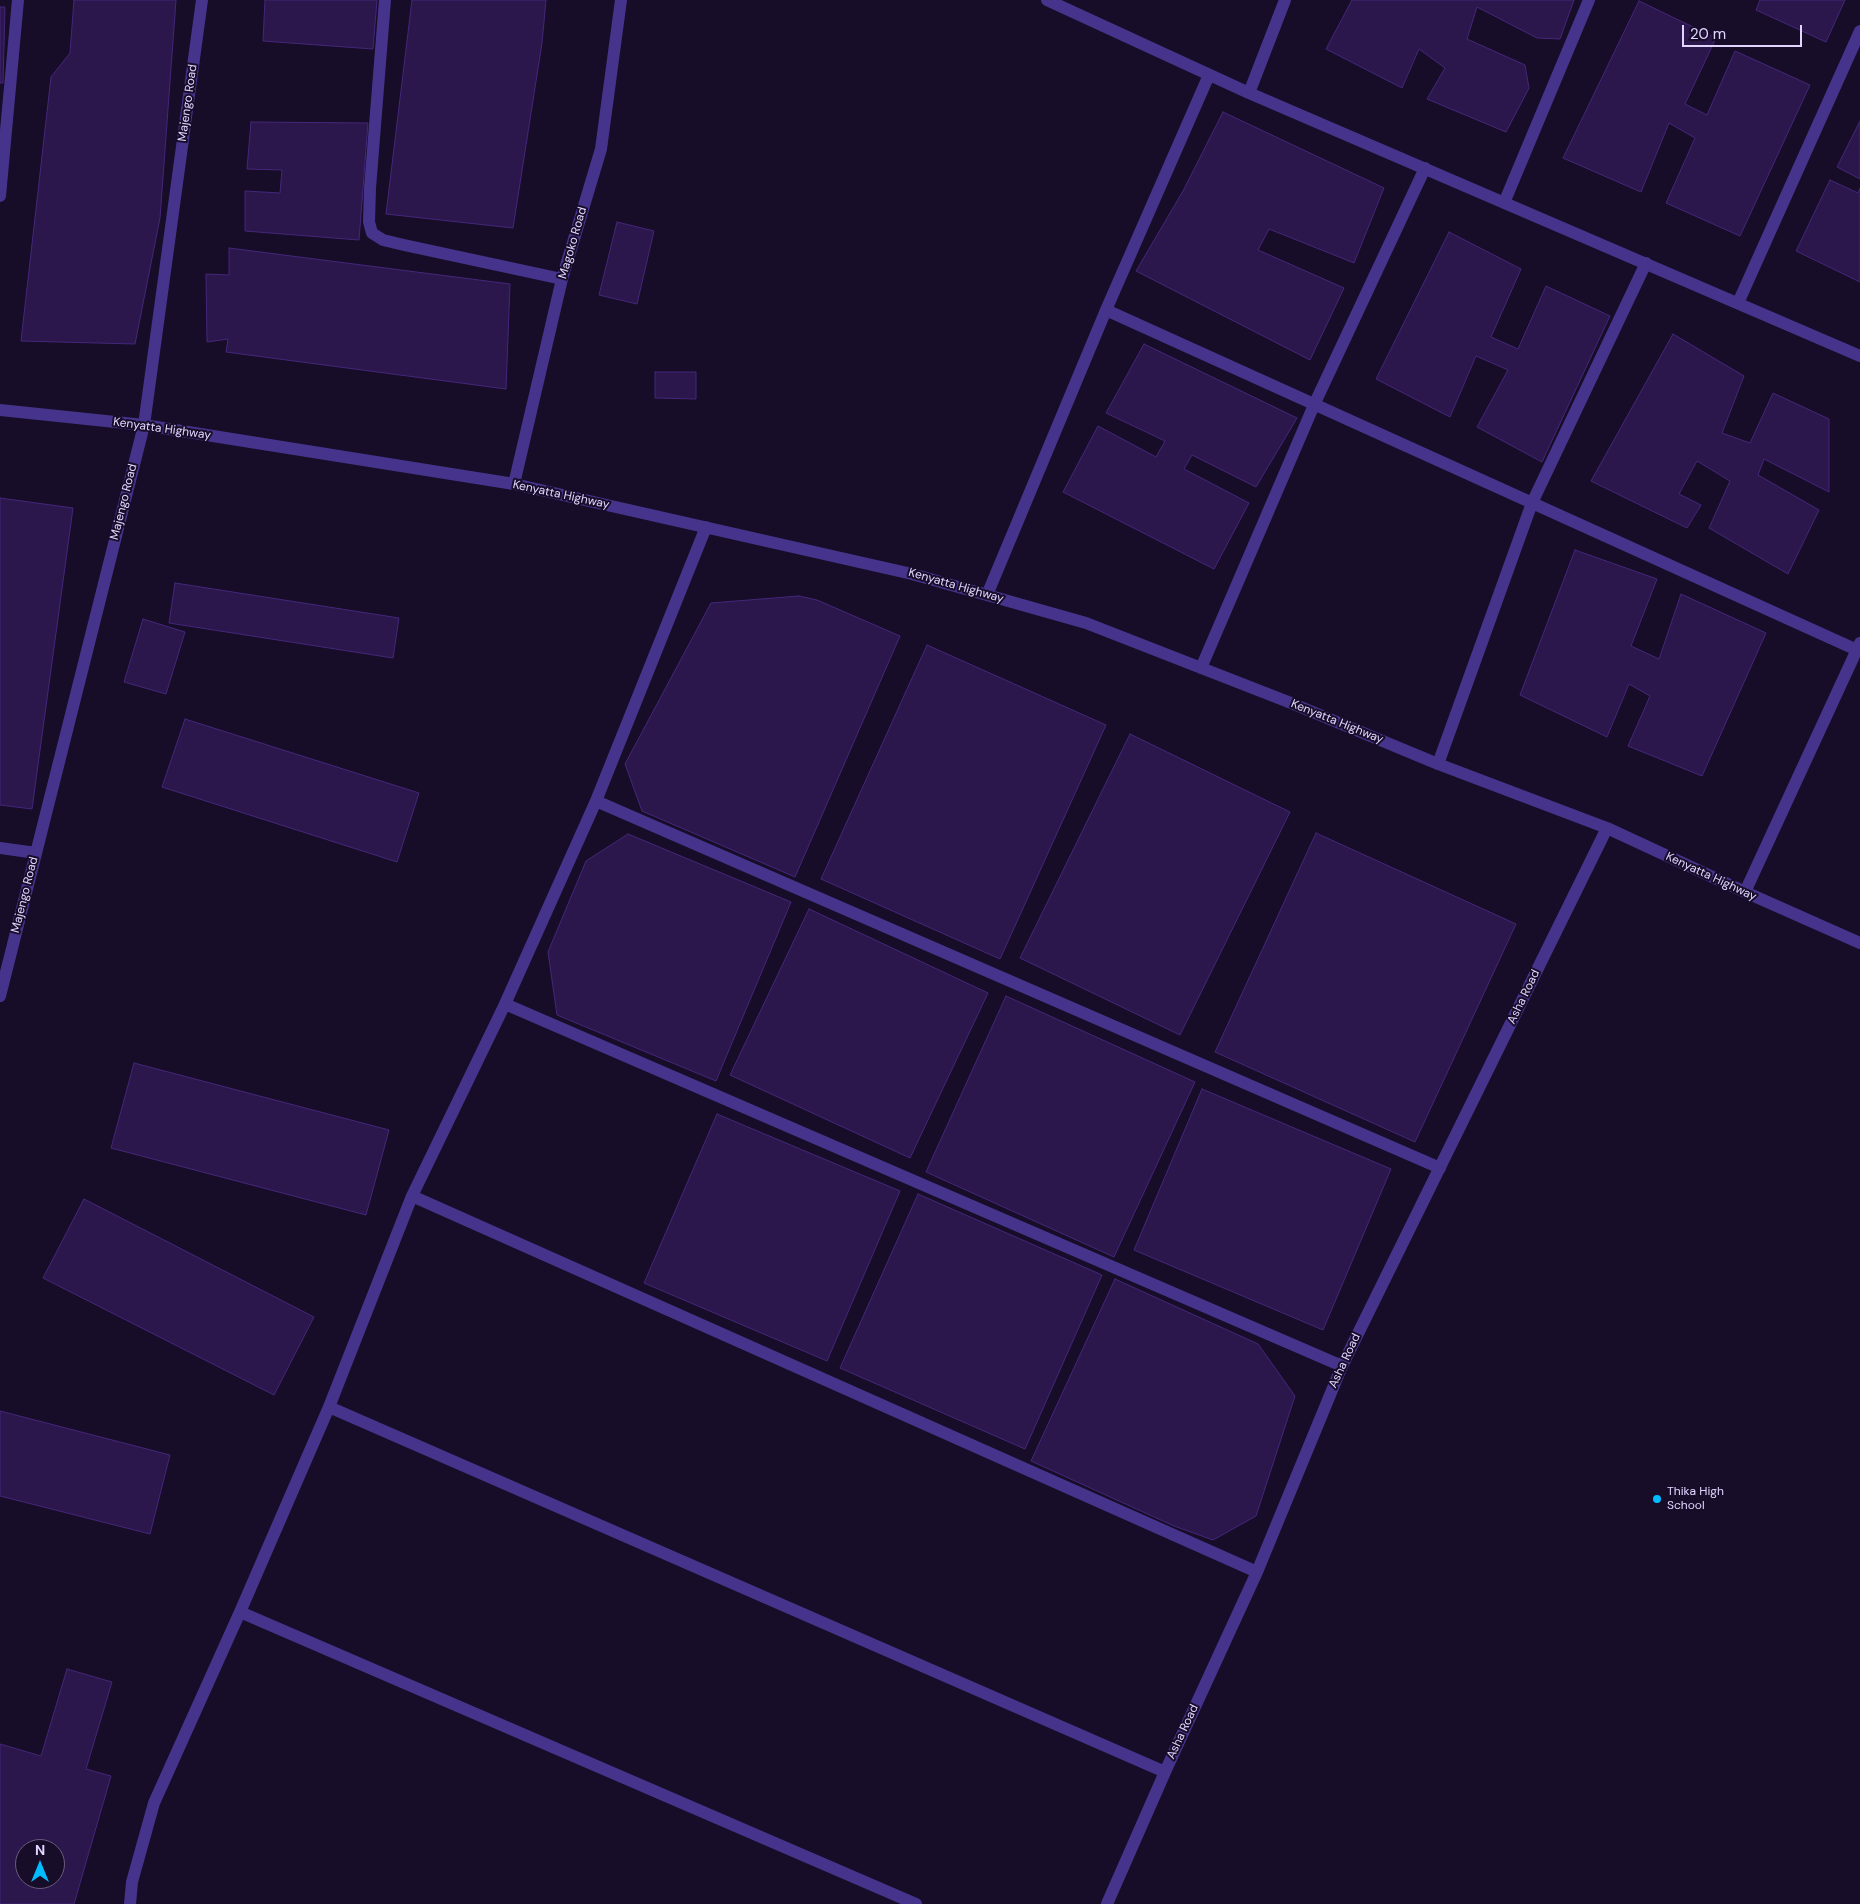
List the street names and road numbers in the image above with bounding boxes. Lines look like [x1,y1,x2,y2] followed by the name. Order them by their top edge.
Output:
[175,63,201,143] street label: Majengo Road
[556,205,590,281] street label: Magoko Road
[112,415,212,443] street label: Kenyatta Highway
[108,462,140,542] street label: Majengo Road
[511,478,611,512] street label: Kenyatta Highway
[907,565,1005,607] street label: Kenyatta Highway
[1289,697,1385,747] street label: Kenyatta Highway
[1663,850,1759,904] street label: Kenyatta Highway
[9,855,41,935] street label: Majengo Road
[1505,968,1543,1026] street label: Asha Road
[1326,1331,1364,1391] street label: Asha Road
[1164,1702,1202,1762] street label: Asha Road

